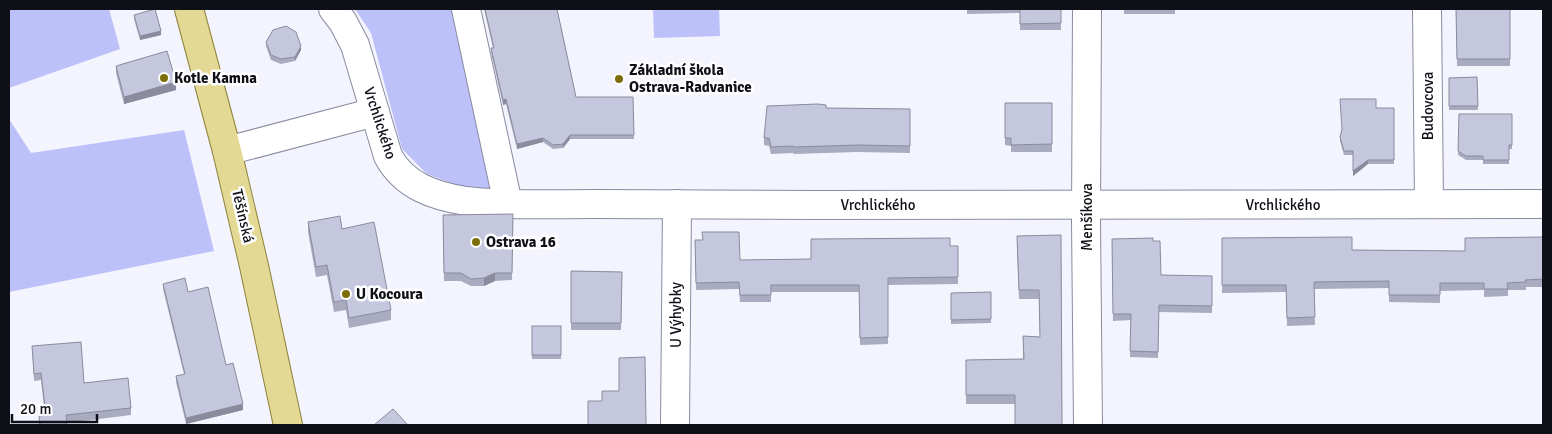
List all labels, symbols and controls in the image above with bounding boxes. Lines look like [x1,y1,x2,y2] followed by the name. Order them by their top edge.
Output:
[629,61,752,96] place label: Základní škola Ostrava-Radvanice
[174,69,257,87] place label: Kotle Kamna
[158,72,170,84] marker: Kotle Kamna
[1419,72,1437,140] street label: Budovcova
[613,73,625,85] marker: Základní škola Ostrava-Radvanice
[360,85,400,162] street label: Vrchlického
[1078,183,1096,251] street label: Menšíkova
[228,187,258,245] street label: Těšínská
[841,196,916,214] street label: Vrchlického
[1246,196,1321,214] street label: Vrchlického
[486,233,556,251] place label: Ostrava 16
[470,236,482,248] marker: Ostrava 16
[667,282,685,348] street label: U Výhybky
[356,285,423,303] place label: U Kocoura
[340,288,352,300] marker: U Kocoura
[12,392,98,424] scale bar
[20,400,51,418] text: 20 m

